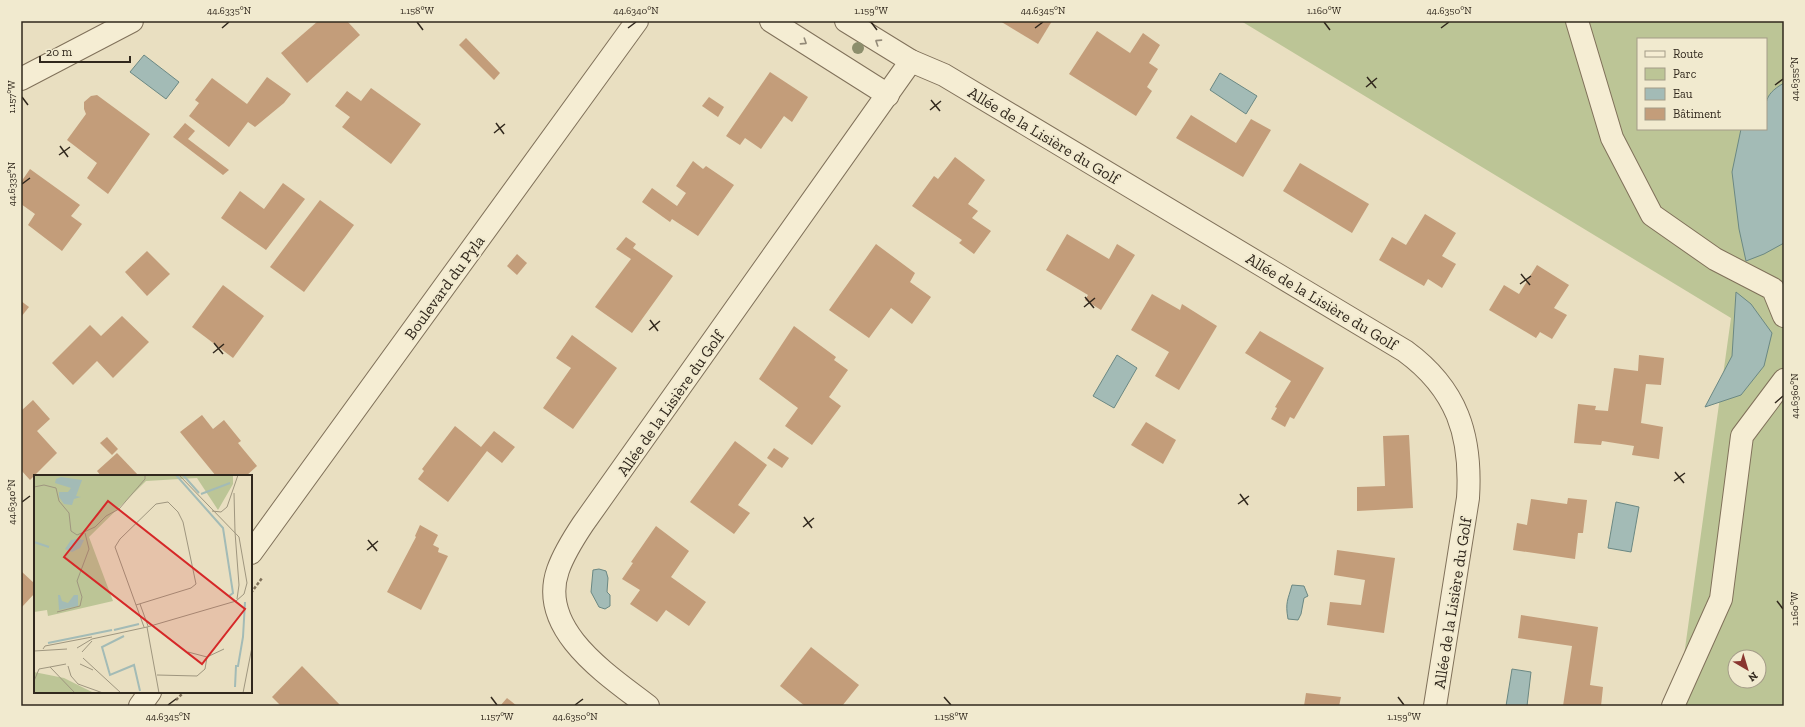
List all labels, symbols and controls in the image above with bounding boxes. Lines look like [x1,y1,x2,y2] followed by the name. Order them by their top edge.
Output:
[207,5,252,17] text: 44.6335°N
[400,5,434,17] text: 1.158°W
[613,5,659,17] text: 44.6340°N
[854,5,888,17] text: 1.159°W
[1021,5,1066,17] text: 44.6345°N
[1307,5,1342,17] text: 1.160°W
[1426,5,1472,17] text: 44.6350°N
[800,37,807,45] one-way arrow
[40,38,130,64] scale bar
[1637,38,1767,130] legend
[875,39,882,47] one-way arrow
[46,45,73,59] text: 20 m
[1673,47,1704,61] text: Route
[1789,56,1801,101] text: 44.6355°N
[1673,67,1697,81] text: Parc
[6,80,18,113] text: 1.157°W
[965,83,1124,189] street label: Allée de la Lisière du Golf
[1673,87,1693,101] text: Eau
[1673,107,1722,121] text: Bâtiment
[6,161,18,206] text: 44.6335°N
[400,231,489,343] street label: Boulevard du Pyla
[1243,249,1402,355] street label: Allée de la Lisière du Golf
[613,325,729,480] street label: Allée de la Lisière du Golf
[1789,373,1801,419] text: 44.6360°N
[34,475,252,693] inset map
[6,479,18,525] text: 44.6340°N
[1430,514,1476,690] street label: Allée de la Lisière du Golf
[1789,591,1801,626] text: 1.160°W
[1727,649,1767,689] north arrow
[1745,669,1760,685] text: N
[146,711,191,723] text: 44.6345°N
[481,711,514,723] text: 1.157°W
[552,711,598,723] text: 44.6350°N
[934,711,968,723] text: 1.158°W
[1387,711,1421,723] text: 1.159°W

